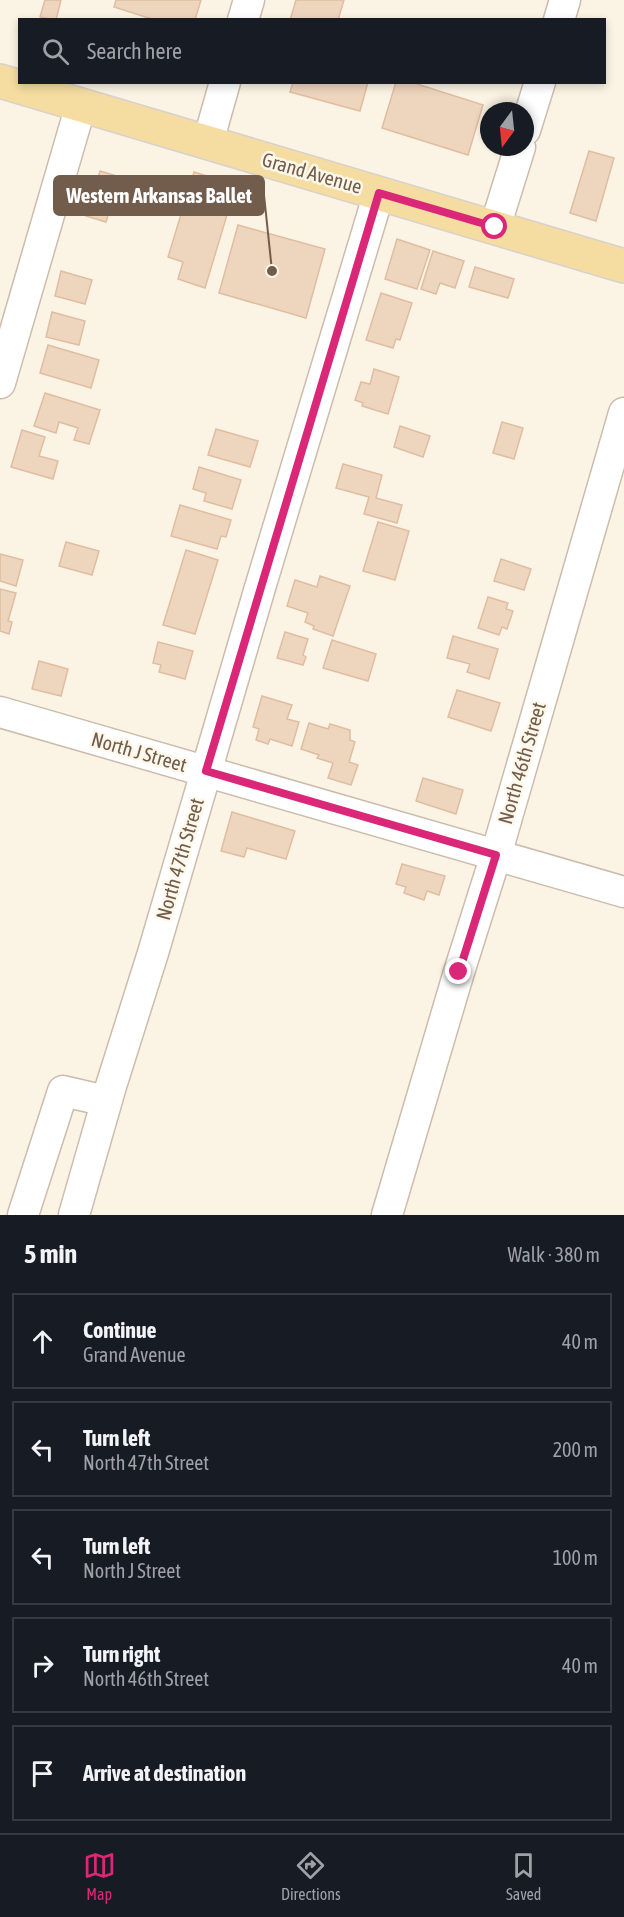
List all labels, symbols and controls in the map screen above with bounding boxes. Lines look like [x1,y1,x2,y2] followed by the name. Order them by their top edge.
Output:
[18,18,606,84] search box
[39,35,72,68] icon: search
[87,38,182,64] text: Search here
[480,102,534,156] north arrow
[260,147,365,198] street label: Grand Avenue
[54,176,264,215] callout: Western Arkansas Ballet
[65,183,252,207] text: Western Arkansas Ballet
[481,213,507,239] route start
[493,699,550,827] street label: North 46th Street
[89,727,190,776] street label: North J Street
[151,795,208,923] street label: North 47th Street
[445,958,471,984] route end
[24,1239,77,1269] text: 5 min
[508,1243,600,1266] text: Walk · 380 m
[83,1317,157,1343] text: Continue
[26,1325,59,1358] icon: ahead
[562,1330,598,1353] text: 40 m
[83,1343,186,1366] text: Grand Avenue
[83,1425,150,1451] text: Turn left
[26,1433,59,1466] icon: left
[553,1438,598,1461] text: 200 m
[83,1451,209,1474] text: North 47th Street
[83,1533,150,1559] text: Turn left
[26,1541,59,1574] icon: left
[553,1546,598,1569] text: 100 m
[83,1559,181,1582] text: North J Street
[83,1641,160,1667] text: Turn right
[26,1649,59,1682] icon: right
[562,1654,598,1677] text: 40 m
[83,1667,209,1690] text: North 46th Street
[26,1757,59,1790] icon: arrive
[83,1760,246,1786] text: Arrive at destination
[83,1849,116,1903] tab: Map
[281,1849,341,1903] tab: Directions
[506,1849,541,1903] tab: Saved

